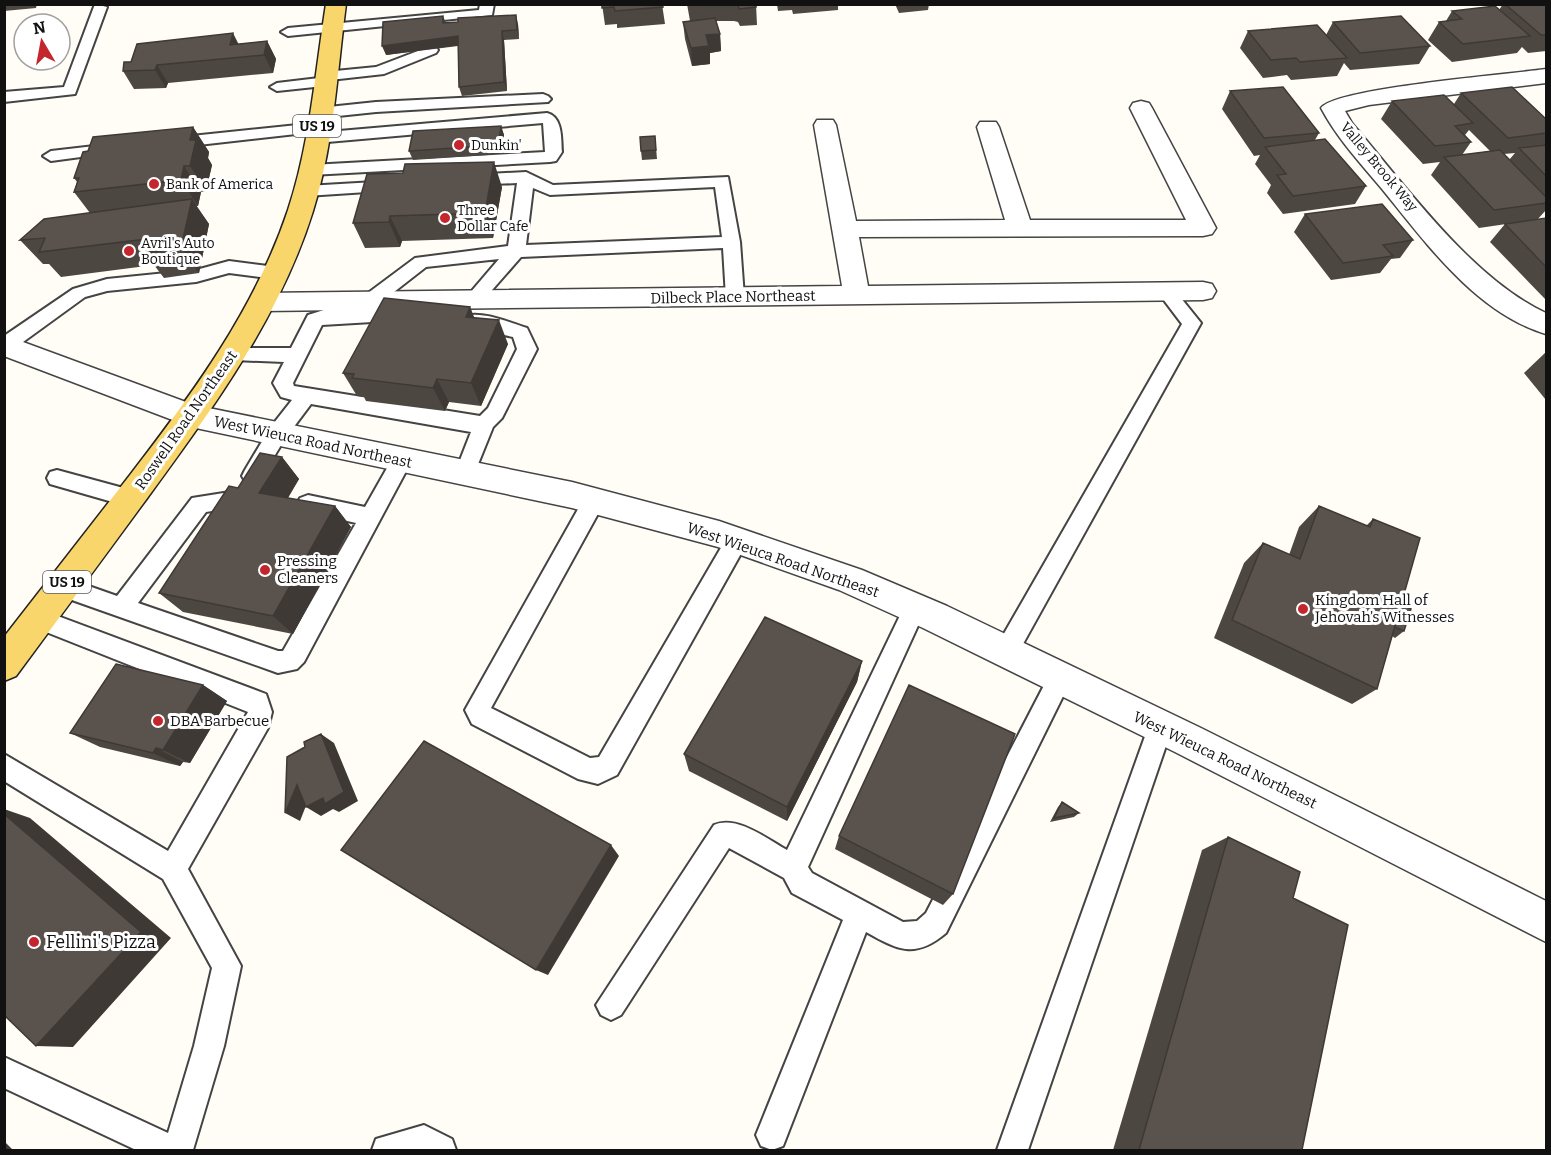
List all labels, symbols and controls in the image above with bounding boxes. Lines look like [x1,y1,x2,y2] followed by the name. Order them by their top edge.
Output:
[12,12,72,72] north arrow
[32,17,47,38] text: N
[293,115,341,137] road number: US 19
[1337,119,1422,215] street label: Valley Brook Way
[471,137,522,154] place label: Dunkin'
[452,138,466,152] marker: Dunkin'
[166,176,273,193] place label: Bank of America
[147,177,161,191] marker: Bank of America
[457,202,528,235] place label: Three Dollar Cafe
[438,211,452,225] marker: Three Dollar Cafe
[141,235,215,268] place label: Avril's Auto Boutique
[122,244,136,258] marker: Avril's Auto Boutique
[650,287,816,307] street label: Dilbeck Place Northeast
[131,347,241,493] street label: Roswell Road Northeast
[212,412,414,472] street label: West Wieuca Road Northeast
[685,519,882,602] street label: West Wieuca Road Northeast
[277,552,338,587] place label: Pressing Cleaners
[258,563,272,577] marker: Pressing Cleaners
[43,571,91,593] road number: US 19
[1314,591,1454,626] place label: Kingdom Hall of Jehovah’s Witnesses
[1296,602,1310,616] marker: Kingdom Hall of Jehovah’s Witnesses
[1130,708,1320,813] street label: West Wieuca Road Northeast
[170,712,269,730] place label: DBA Barbecue
[151,714,165,728] marker: DBA Barbecue
[46,931,156,953] place label: Fellini's Pizza
[27,935,41,949] marker: Fellini's Pizza

